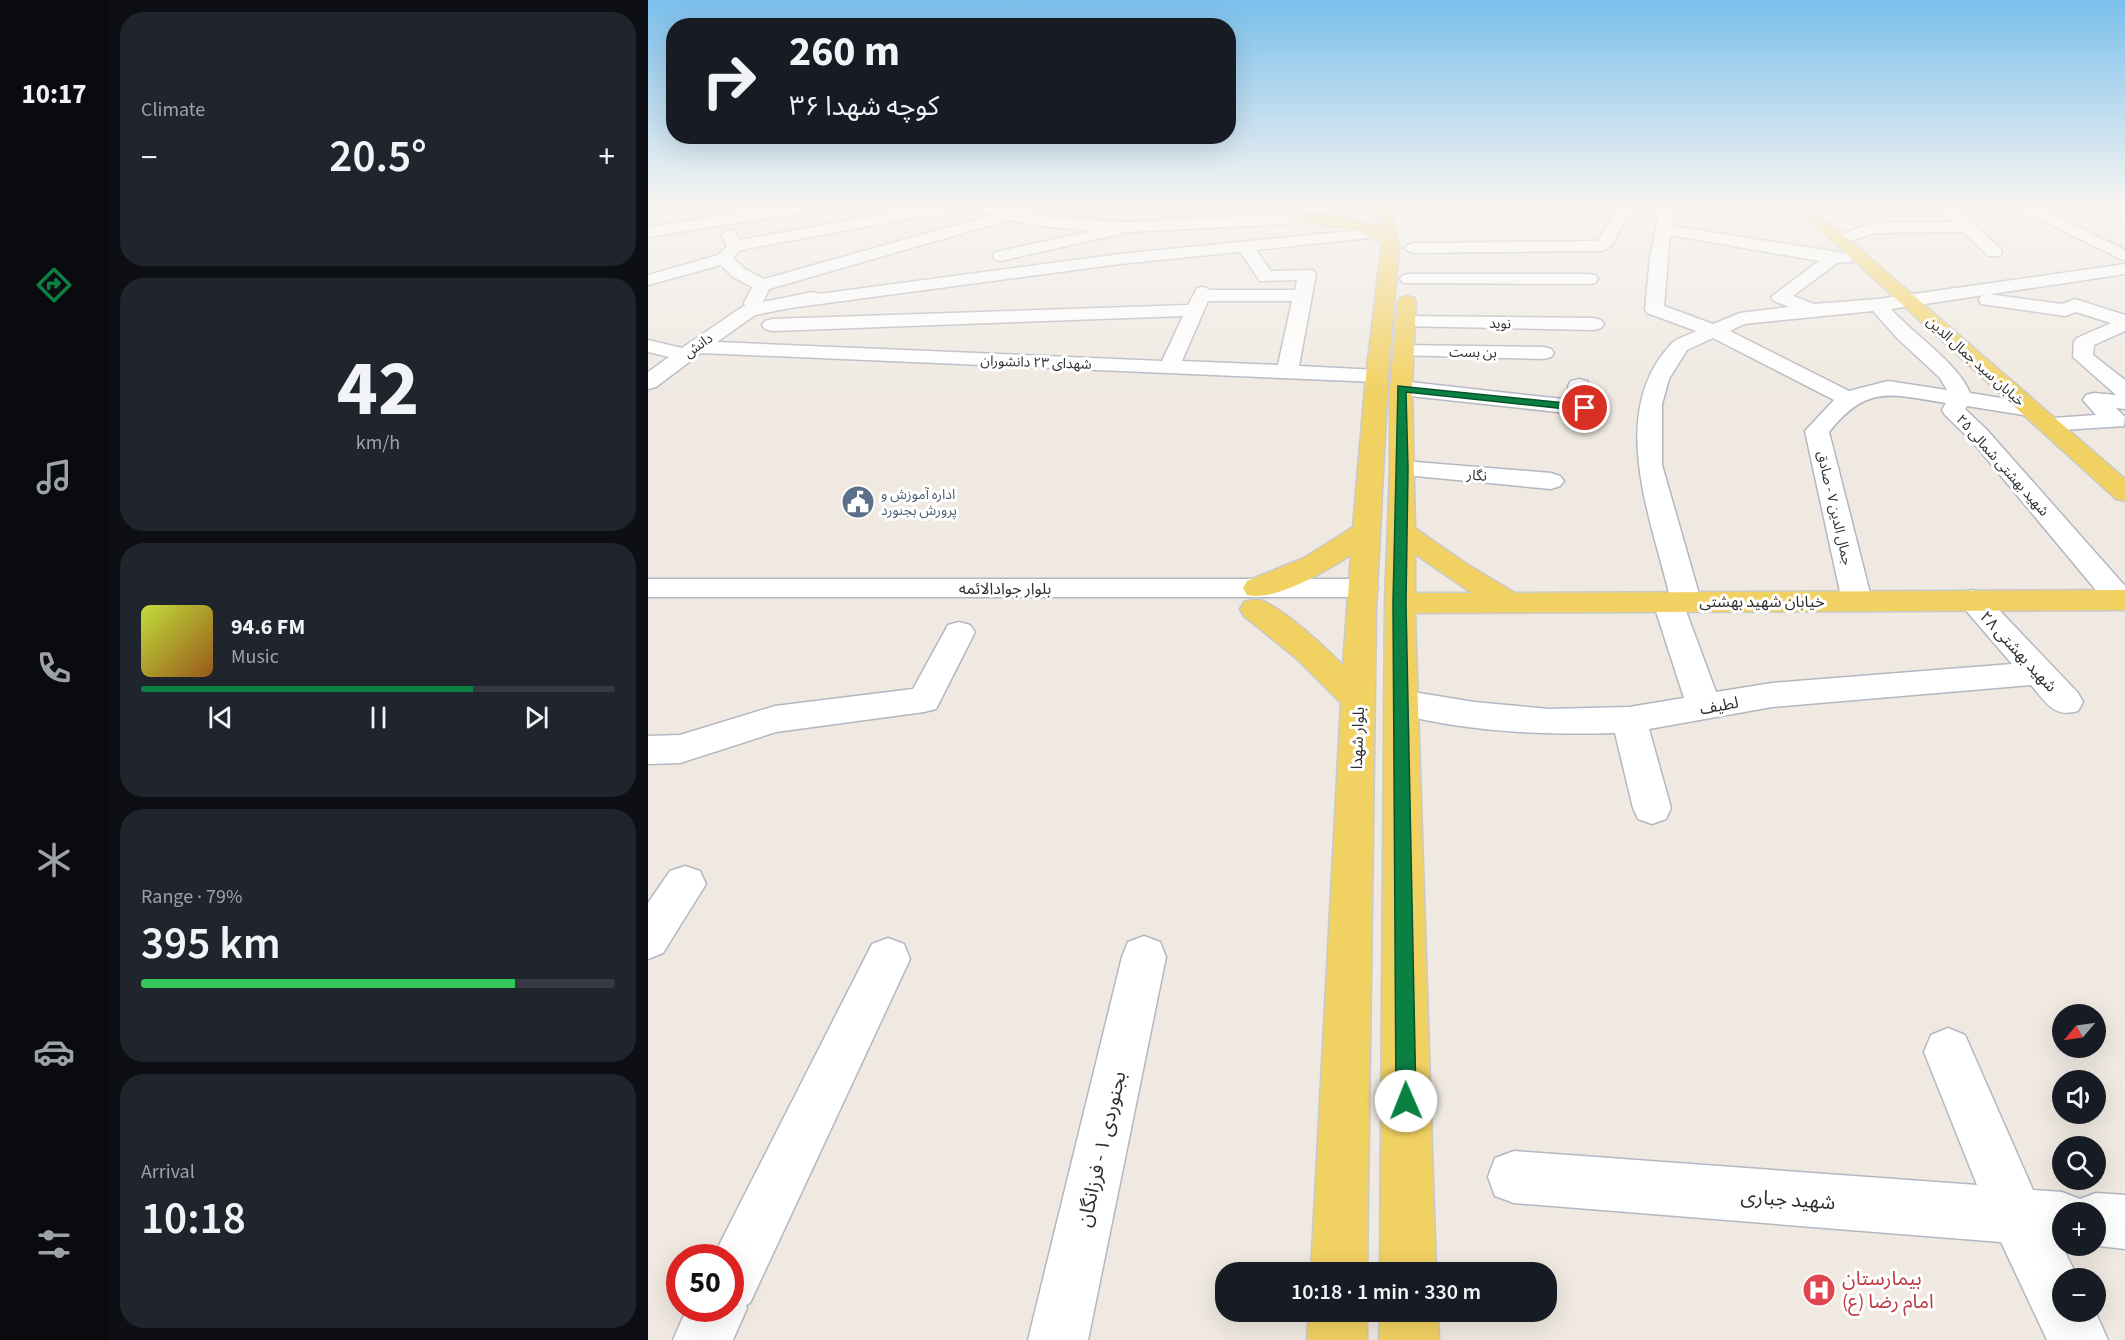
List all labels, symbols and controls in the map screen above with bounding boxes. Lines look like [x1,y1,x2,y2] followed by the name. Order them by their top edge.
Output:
[789,22,900,82] text: 260 m
[690,42,768,120] icon: right
[21,75,87,114] text: 10:17
[789,87,939,126] text: کوچه شهدا ۳۶
[141,96,205,124] text: Climate
[329,125,427,189] text: 20.5°
[141,134,157,181] text: −
[599,134,615,181] text: +
[33,264,75,306] icon: directions
[1922,312,2029,411] street label: خیابان سید جمال الدین
[1489,314,1511,334] street label: نوید
[680,328,717,363] street label: دانش
[337,334,419,445] text: 42
[1449,343,1497,363] street label: بن بست
[980,351,1092,375] street label: شهدای ۲۳ دانشوران
[1559,382,1610,433] pin
[1568,391,1601,424] icon: arrive
[1951,410,2053,521] street label: ۲۵ شهید بهشتی شمالی
[356,429,400,457] text: km/h
[1811,449,1857,567] street label: جمال الدین ۷ - صادق
[33,456,75,498] icon: music
[1465,465,1488,487] street label: نگار
[840,484,876,520] public building icon: اداره آموزش و پرورش بجنورد
[881,485,957,521] place label: اداره آموزش و پرورش بجنورد
[959,578,1051,600] street label: بلوار جوادالائمه
[1699,591,1825,613] street label: خیابان شهید بهشتی
[1975,606,2062,697] street label: شهید بهشتی ۲۸
[231,611,305,643] text: 94.6 FM
[231,643,279,671] text: Music
[33,647,75,689] icon: phone
[1698,691,1740,721] street label: لطیف
[204,701,237,734] icon: previous
[362,701,395,734] icon: pause
[520,701,553,734] icon: next
[1346,706,1370,770] street label: بلوار شهدا
[33,839,75,881] icon: climate
[141,883,242,911] text: Range · 79%
[141,912,281,976] text: 395 km
[2052,1004,2106,1058] north arrow
[2052,1004,2106,1322] map controls
[33,1031,75,1073] icon: car
[1070,1069,1134,1230] street label: بجنوردی ۱ - فرزانگان
[1374,1069,1438,1133] position arrow
[2052,1070,2106,1124] button: sound
[2052,1136,2106,1190] button: search
[141,1158,195,1186] text: Arrival
[1740,1183,1836,1217] street label: شهید جباری
[141,1187,246,1251] text: 10:18
[2052,1202,2106,1256] button: +
[33,1223,75,1265] icon: filters
[666,1244,744,1322] speed limit sign: 50
[1842,1265,1934,1316] place label: بیمارستان امام رضا (ع)
[2052,1268,2106,1322] button: −
[1801,1272,1837,1308] hospital icon: بیمارستان امام رضا (ع)
[1291,1276,1481,1308] text: 10:18 · 1 min · 330 m

